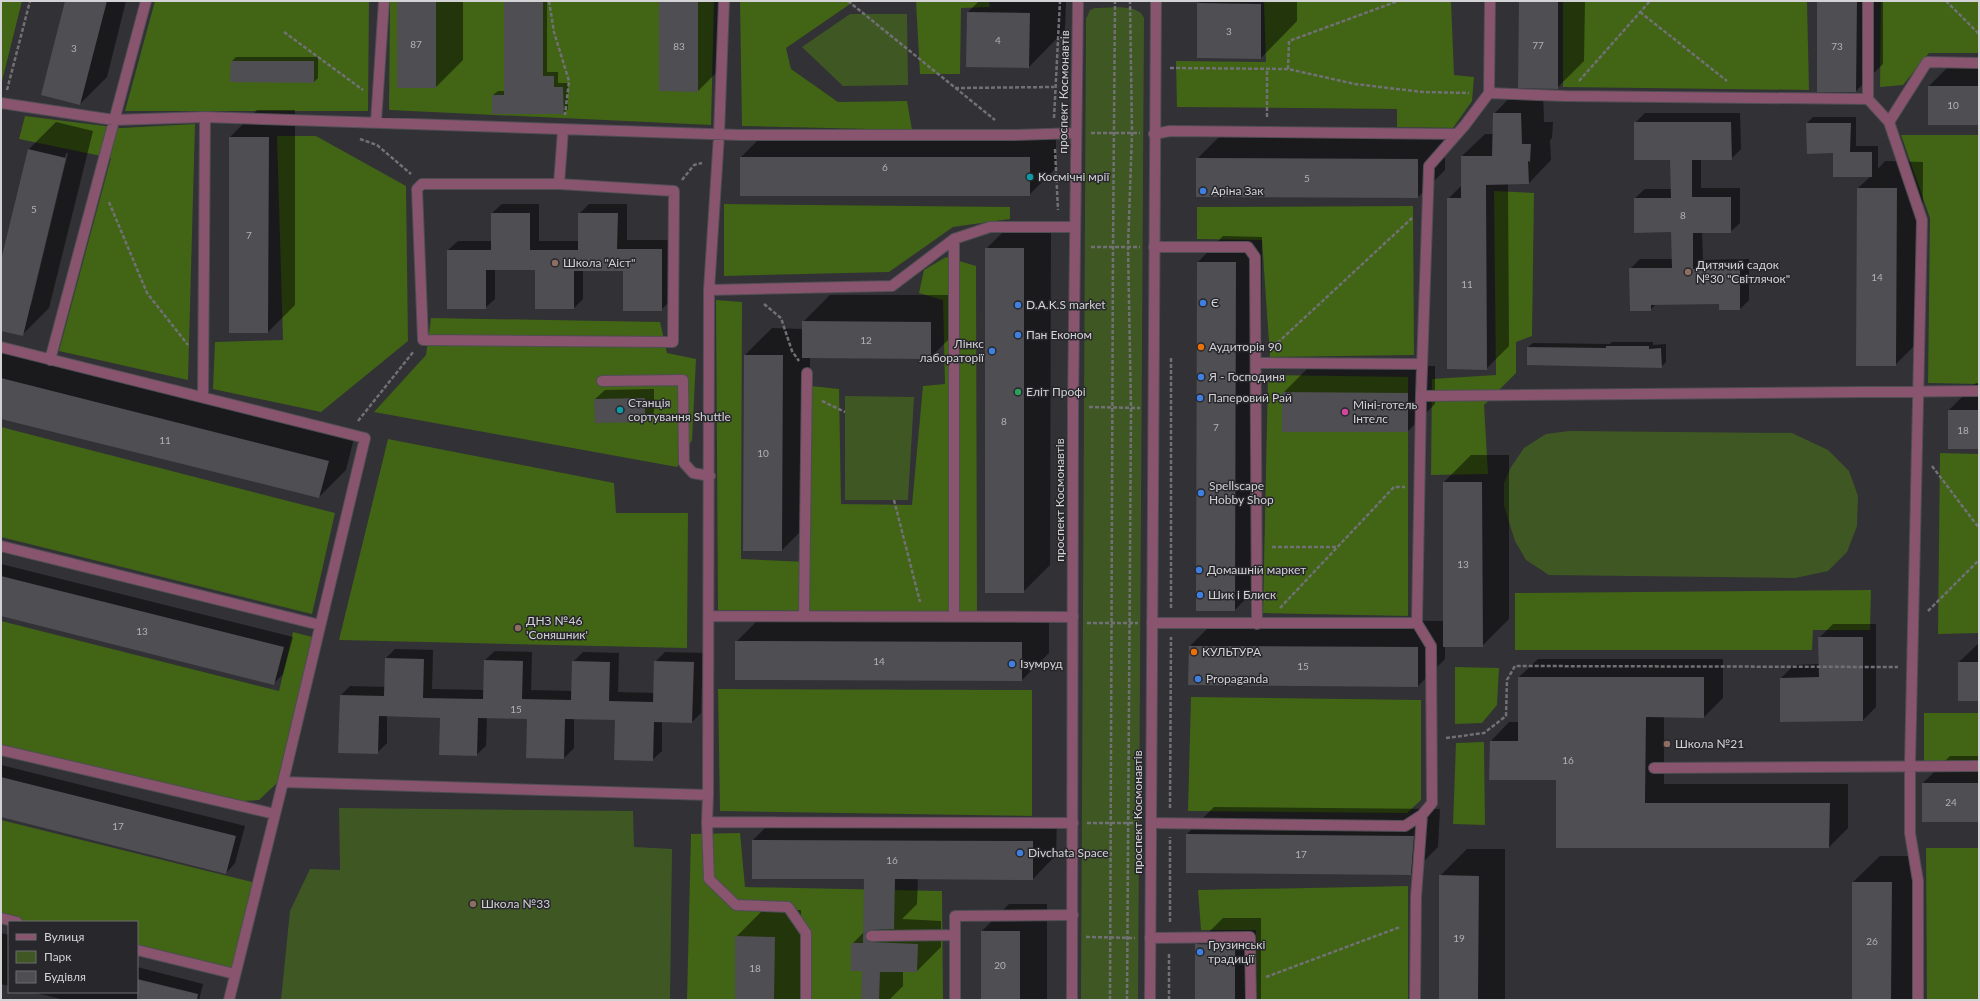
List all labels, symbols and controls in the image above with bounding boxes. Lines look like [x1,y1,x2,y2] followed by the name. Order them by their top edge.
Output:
[1226,25,1232,37] house number: 3
[1055,30,1072,154] street label: проспект Космонавтів
[995,34,1001,46] house number: 4
[410,38,422,50] house number: 87
[1532,39,1544,51] house number: 77
[673,40,685,52] house number: 83
[1831,40,1843,52] house number: 73
[71,42,77,54] house number: 3
[1947,99,1959,111] house number: 10
[882,161,888,173] house number: 6
[1038,169,1110,184] place label: Космічні мрії
[1025,172,1035,182] marker: Космічні мрії
[1304,172,1310,184] house number: 5
[1211,183,1264,198] place label: Аріна Зак
[1198,186,1208,196] marker: Аріна Зак
[31,203,37,215] house number: 5
[1680,209,1686,221] house number: 8
[246,229,252,241] house number: 7
[563,255,635,270] place label: Школа "Аіст"
[1696,257,1790,286] place label: Дитячий садок №30 "Світлячок"
[550,258,560,268] marker: Школа "Аіст"
[1683,267,1693,277] marker: Дитячий садок №30 "Світлячок"
[1871,271,1883,283] house number: 14
[1461,278,1473,290] house number: 11
[1211,295,1219,310] place label: Є
[1026,297,1106,312] place label: D.A.K.S market
[1198,298,1208,308] marker: Є
[1013,300,1023,310] marker: D.A.K.S market
[1026,327,1092,342] place label: Пан Економ
[1013,330,1023,340] marker: Пан Економ
[860,334,872,346] house number: 12
[919,336,985,365] place label: Лінкс лабораторії
[1209,339,1282,354] place label: Аудиторія 90
[1196,342,1206,352] marker: Аудиторія 90
[987,346,997,356] marker: Лінкс лабораторії
[1208,369,1285,384] place label: Я - Господиня
[1196,372,1206,382] marker: Я - Господиня
[1026,384,1086,399] place label: Еліт Профі
[1013,387,1023,397] marker: Еліт Профі
[1208,390,1292,405] place label: Паперовий Рай
[1195,393,1205,403] marker: Паперовий Рай
[628,395,731,424] place label: Станція сортування Shuttle
[1353,397,1417,426] place label: Міні-готель Інтелс
[615,405,625,415] marker: Станція сортування Shuttle
[1340,407,1350,417] marker: Міні-готель Інтелс
[1001,415,1007,427] house number: 8
[1213,421,1219,433] house number: 7
[1957,424,1969,436] house number: 18
[159,434,171,446] house number: 11
[1052,438,1067,562] street label: проспект Космонавтів
[757,447,769,459] house number: 10
[1209,478,1274,507] place label: Spellscape Hobby Shop
[1196,488,1206,498] marker: Spellscape Hobby Shop
[1457,558,1469,570] house number: 13
[1207,562,1306,577] place label: Домашній маркет
[1194,565,1204,575] marker: Домашній маркет
[1208,587,1277,602] place label: Шик і Блиск
[1195,590,1205,600] marker: Шик і Блиск
[526,613,588,642] place label: ДНЗ №46 'Соняшник'
[513,623,523,633] marker: ДНЗ №46 'Соняшник'
[136,625,148,637] house number: 13
[1202,644,1262,659] place label: КУЛЬТУРА
[1189,647,1199,657] marker: КУЛЬТУРА
[873,655,885,667] house number: 14
[1020,656,1063,671] place label: Ізумруд
[1007,659,1017,669] marker: Ізумруд
[1297,660,1309,672] house number: 15
[1206,671,1268,686] place label: Propaganda
[1193,674,1203,684] marker: Propaganda
[510,703,522,715] house number: 15
[1675,736,1744,751] place label: Школа №21
[1662,739,1672,749] marker: Школа №21
[1130,750,1145,874] street label: проспект Космонавтів
[1562,754,1574,766] house number: 16
[1945,796,1957,808] house number: 24
[112,820,124,832] house number: 17
[1028,845,1109,860] place label: Divchata Space
[1015,848,1025,858] marker: Divchata Space
[1295,848,1307,860] house number: 17
[886,854,898,866] house number: 16
[481,896,550,911] place label: Школа №33
[468,899,478,909] marker: Школа №33
[8,921,138,993] legend
[44,929,84,944] text: Вулиця
[1453,932,1465,944] house number: 19
[1866,935,1878,947] house number: 26
[1208,937,1265,966] place label: Грузинські традиції
[1195,947,1205,957] marker: Грузинські традиції
[44,949,72,964] text: Парк
[994,959,1006,971] house number: 20
[749,962,761,974] house number: 18
[44,969,86,984] text: Будівля

